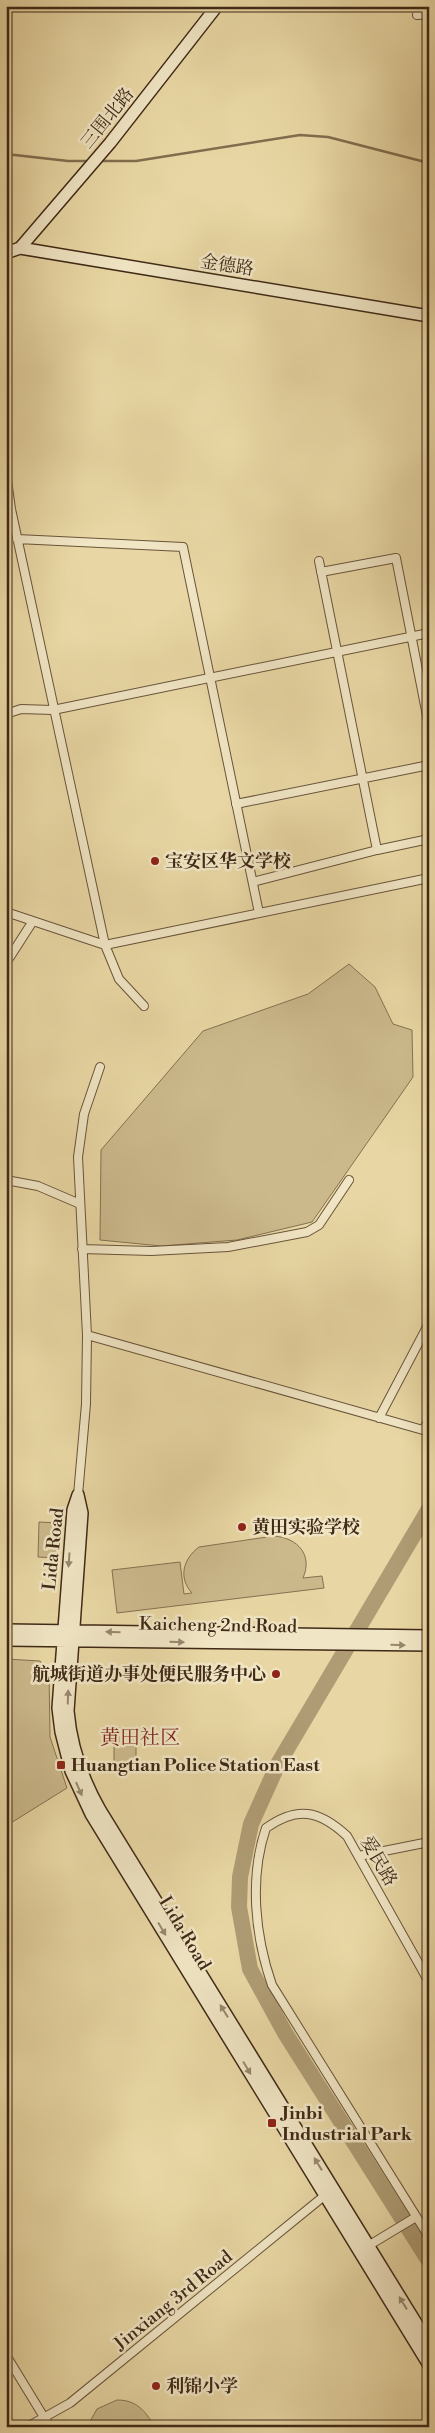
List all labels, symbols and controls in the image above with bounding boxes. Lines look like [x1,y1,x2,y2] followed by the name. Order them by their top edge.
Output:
[76,83,139,154] street label: 三围北路
[198,250,255,281] street label: 金德路
[165,850,291,873] place label: 宝安区华文学校
[149,855,161,867] marker: 宝安区华文学校
[38,1506,69,1591] street label: Lida Road
[252,1516,360,1539] place label: 黄田实验学校
[236,1521,248,1533] marker: 黄田实验学校
[64,1553,72,1569] one-way arrow
[139,1613,298,1638] street label: Kaicheng 2nd Road
[104,1628,120,1636] one-way arrow
[170,1638,186,1646] one-way arrow
[391,1641,407,1649] one-way arrow
[32,1663,266,1686] place label: 航城街道办事处便民服务中心
[270,1668,282,1680] marker: 航城街道办事处便民服务中心
[65,1689,73,1705] one-way arrow
[100,1726,180,1751] district label: 黄田社区
[71,1754,320,1777] place label: Huangtian Police Station East
[55,1759,67,1771] marker: Huangtian Police Station East
[75,1782,83,1796] one-way arrow
[355,1832,402,1890] street label: 爱民路
[153,1892,216,1975] street label: Lida Road
[157,1922,166,1935] one-way arrow
[219,2005,228,2018] one-way arrow
[242,2061,251,2074] one-way arrow
[279,2102,413,2146] place label: Jinbi Industrial Park
[266,2117,278,2129] marker: Jinbi Industrial Park
[313,2158,323,2171] one-way arrow
[109,2245,238,2356] street label: Jinxiang 3rd Road
[399,2296,408,2309] one-way arrow
[166,2375,238,2398] place label: 利锦小学
[150,2380,162,2392] marker: 利锦小学

